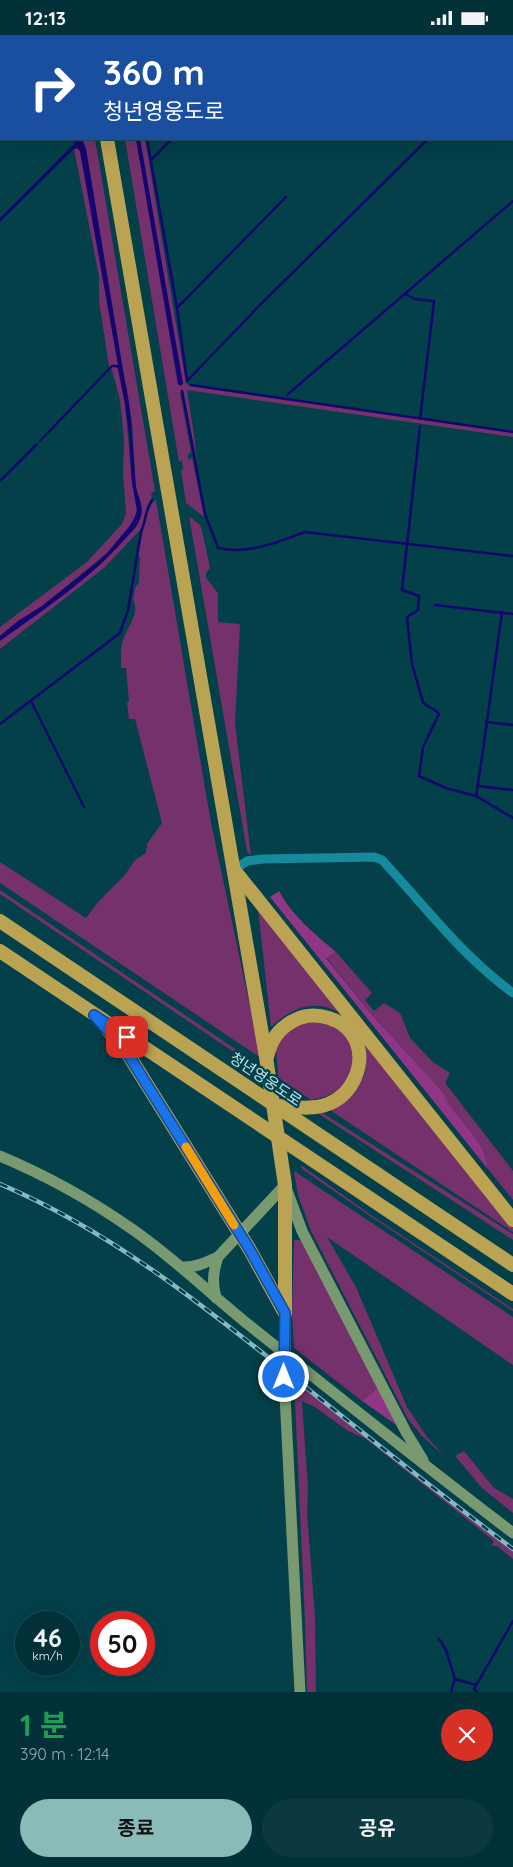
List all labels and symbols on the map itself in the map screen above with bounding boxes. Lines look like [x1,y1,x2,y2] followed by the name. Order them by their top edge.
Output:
[106,1016,148,1058] pin
[226,1048,306,1110] street label: 청년영웅도로
[257,1350,309,1402] position arrow
[90,1611,155,1676] speed limit sign: 50

